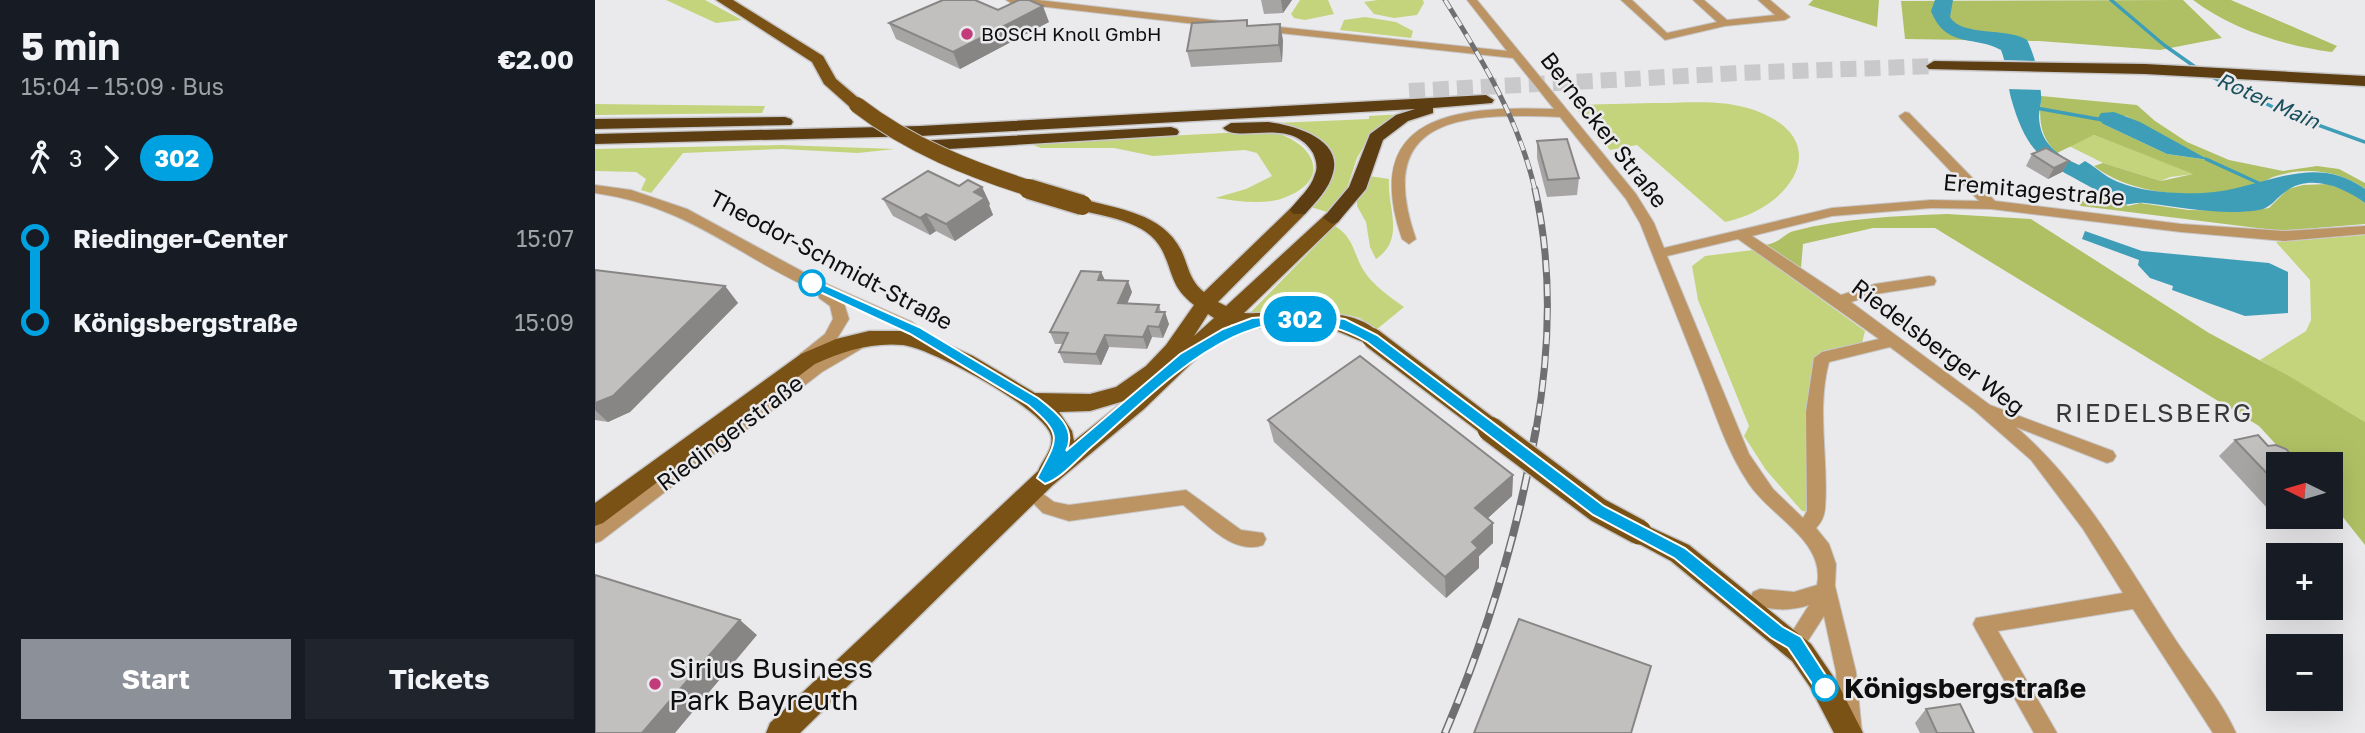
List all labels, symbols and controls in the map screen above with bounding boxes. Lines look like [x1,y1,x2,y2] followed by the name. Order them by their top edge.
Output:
[981,22,1161,45] place label: BOSCH Knoll GmbH
[21,23,120,68] text: 5 min
[959,26,975,42] marker: BOSCH Knoll GmbH
[498,44,574,75] text: €2.00
[1535,46,1674,213] street label: Bernecker Straße
[2213,66,2325,135] water label: Roter Main
[21,72,224,100] text: 15:04 – 15:09 · Bus
[21,139,59,177] icon: walk
[92,139,130,177] icon: forward
[154,143,199,172] text: 302
[69,144,82,172] text: 3
[1942,167,2126,211] street label: Eremitagestraße
[705,183,958,335] street label: Theodor-Schmidt-Straße
[73,223,288,254] text: Riedinger-Center
[516,224,574,252] text: 15:07
[799,270,825,296] unlabelled marker
[1847,272,2031,420] street label: Riedelsberger Weg
[1260,296,1340,342] line badge: 302
[1278,304,1322,333] text: 302
[73,307,298,338] text: Königsbergstraße
[514,308,574,336] text: 15:09
[651,368,808,496] street label: Riedingerstraße
[2055,397,2253,428] district label: RIEDELSBERG
[2266,452,2343,528] north arrow
[2266,452,2343,711] map controls
[2266,543,2343,620] button: +
[2266,634,2343,711] button: −
[21,639,291,719] button: Start
[305,639,574,719] button: Tickets
[669,651,873,716] place label: Sirius Business Park Bayreuth
[1844,671,2086,704] place label: Königsbergstraße
[1812,675,1838,701] marker: Königsbergstraße
[647,676,663,692] marker: Sirius Business Park Bayreuth

